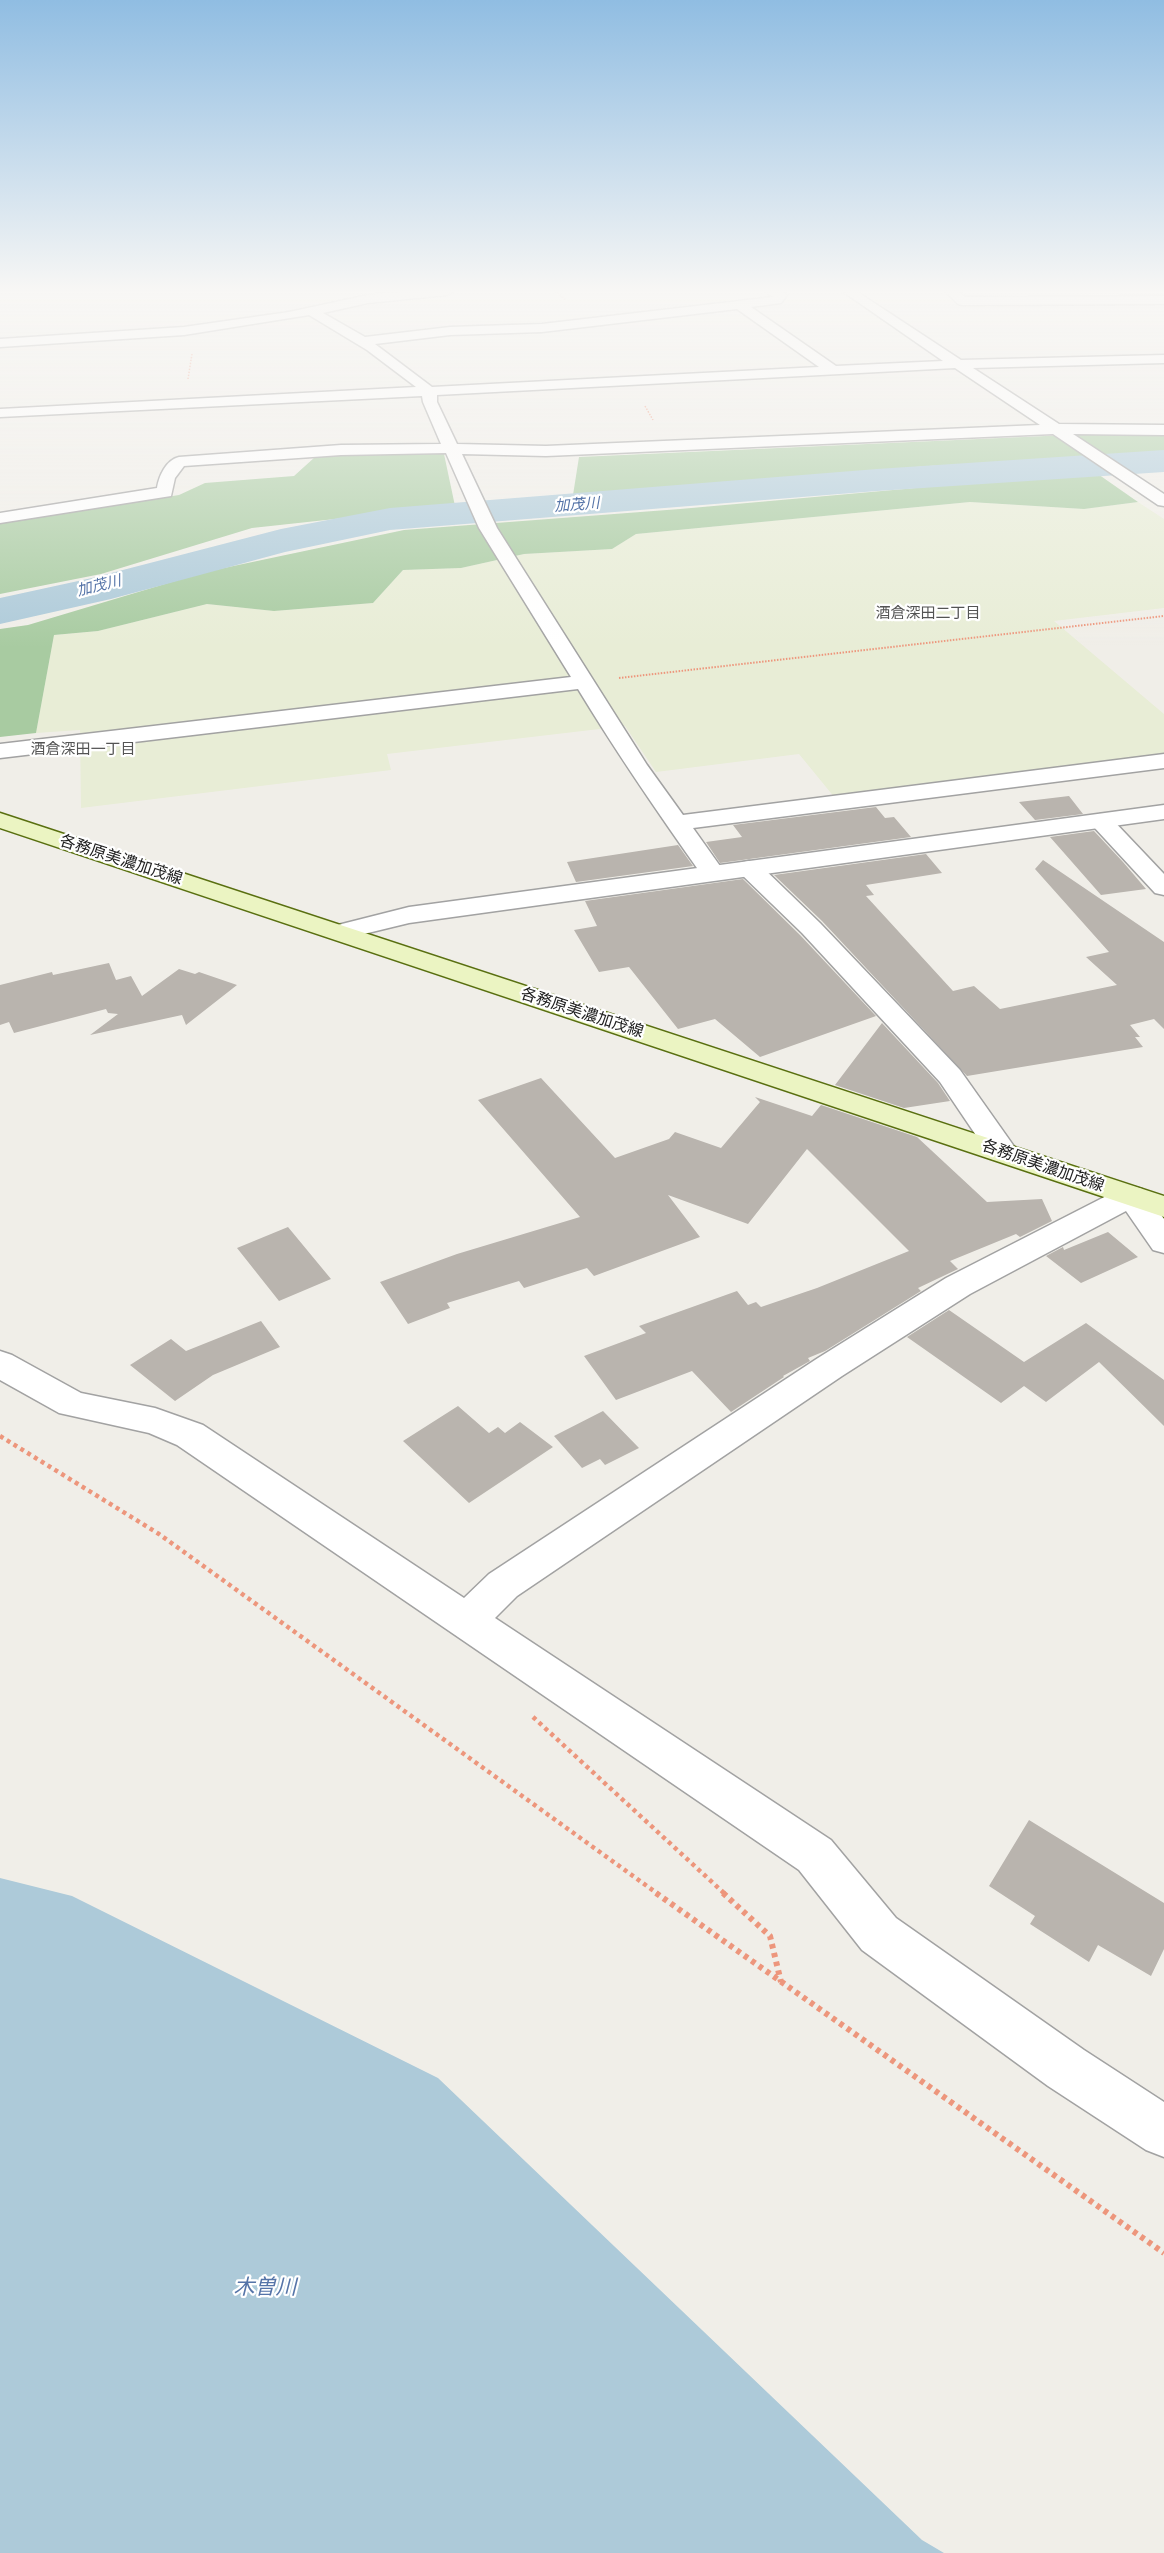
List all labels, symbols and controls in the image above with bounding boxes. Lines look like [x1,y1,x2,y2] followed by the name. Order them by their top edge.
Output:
[554,494,600,516] water label: 加茂川
[75,572,123,600] water label: 加茂川
[876,605,980,623] district label: 酒倉深田二丁目
[31,741,135,759] district label: 酒倉深田一丁目
[57,831,185,889] street label: 各務原美濃加茂線
[518,984,646,1042] street label: 各務原美濃加茂線
[979,1136,1107,1196] street label: 各務原美濃加茂線
[234,2275,296,2301] water label: 木曽川

